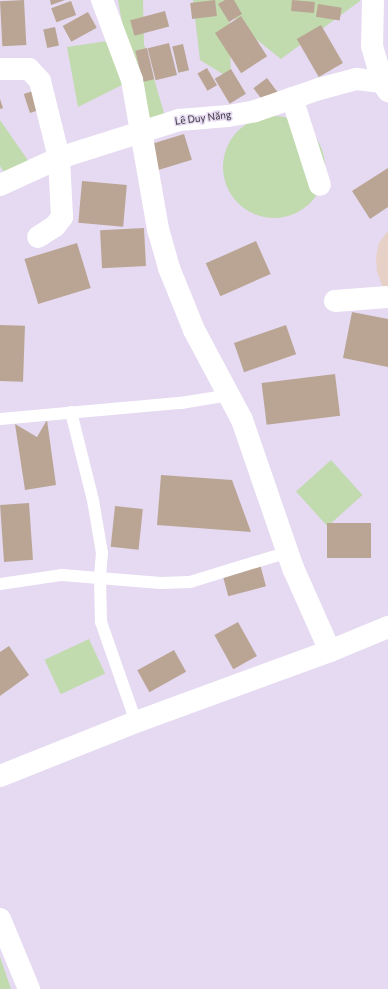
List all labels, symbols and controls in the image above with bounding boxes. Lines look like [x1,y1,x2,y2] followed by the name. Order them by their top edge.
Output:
[174,109,232,127] street label: Lê Duy Năng

